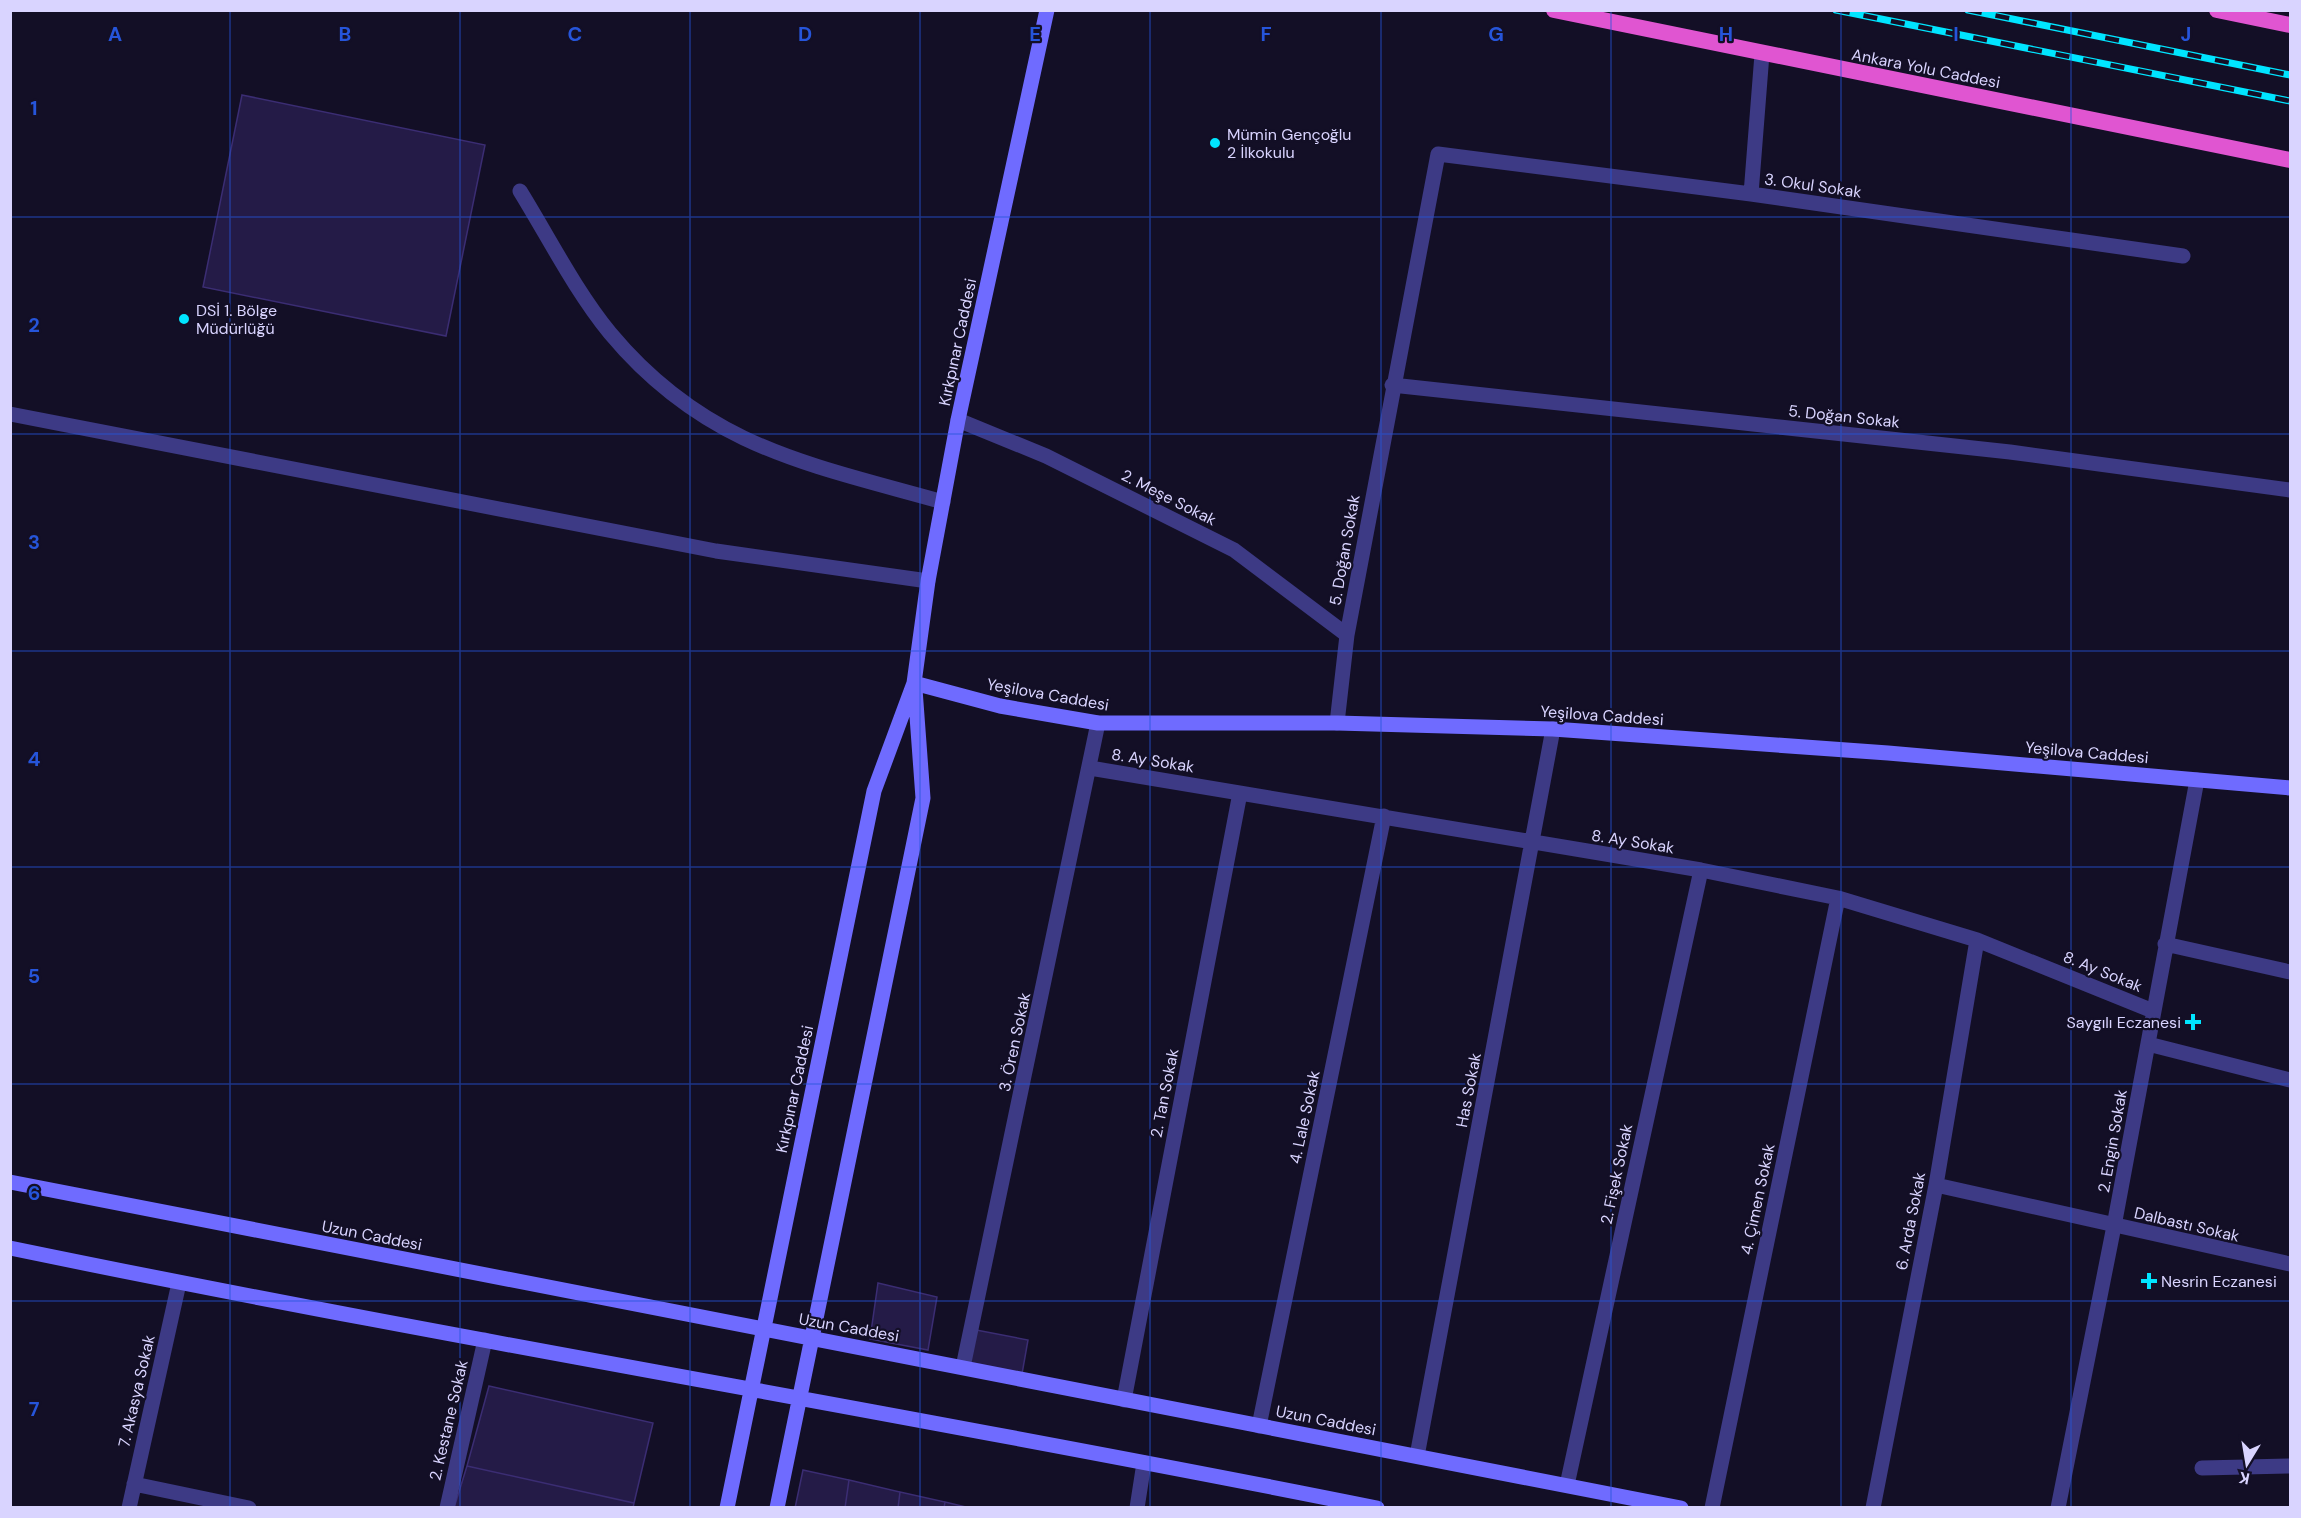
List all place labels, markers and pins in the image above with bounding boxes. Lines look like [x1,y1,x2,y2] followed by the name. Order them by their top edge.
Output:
[1227,124,1352,163] place label: Mümin Gençoğlu 2 İlkokulu
[1208,136,1222,150] marker: Mümin Gençoğlu 2 İlkokulu
[196,300,277,339] place label: DSİ 1. Bölge Müdürlüğü
[177,312,191,326] marker: DSİ 1. Bölge Müdürlüğü
[2067,1012,2181,1033] place label: Saygılı Eczanesi
[2186,1015,2200,1029] marker: Saygılı Eczanesi
[2161,1271,2277,1292] place label: Nesrin Eczanesi
[2142,1274,2156,1288] marker: Nesrin Eczanesi

